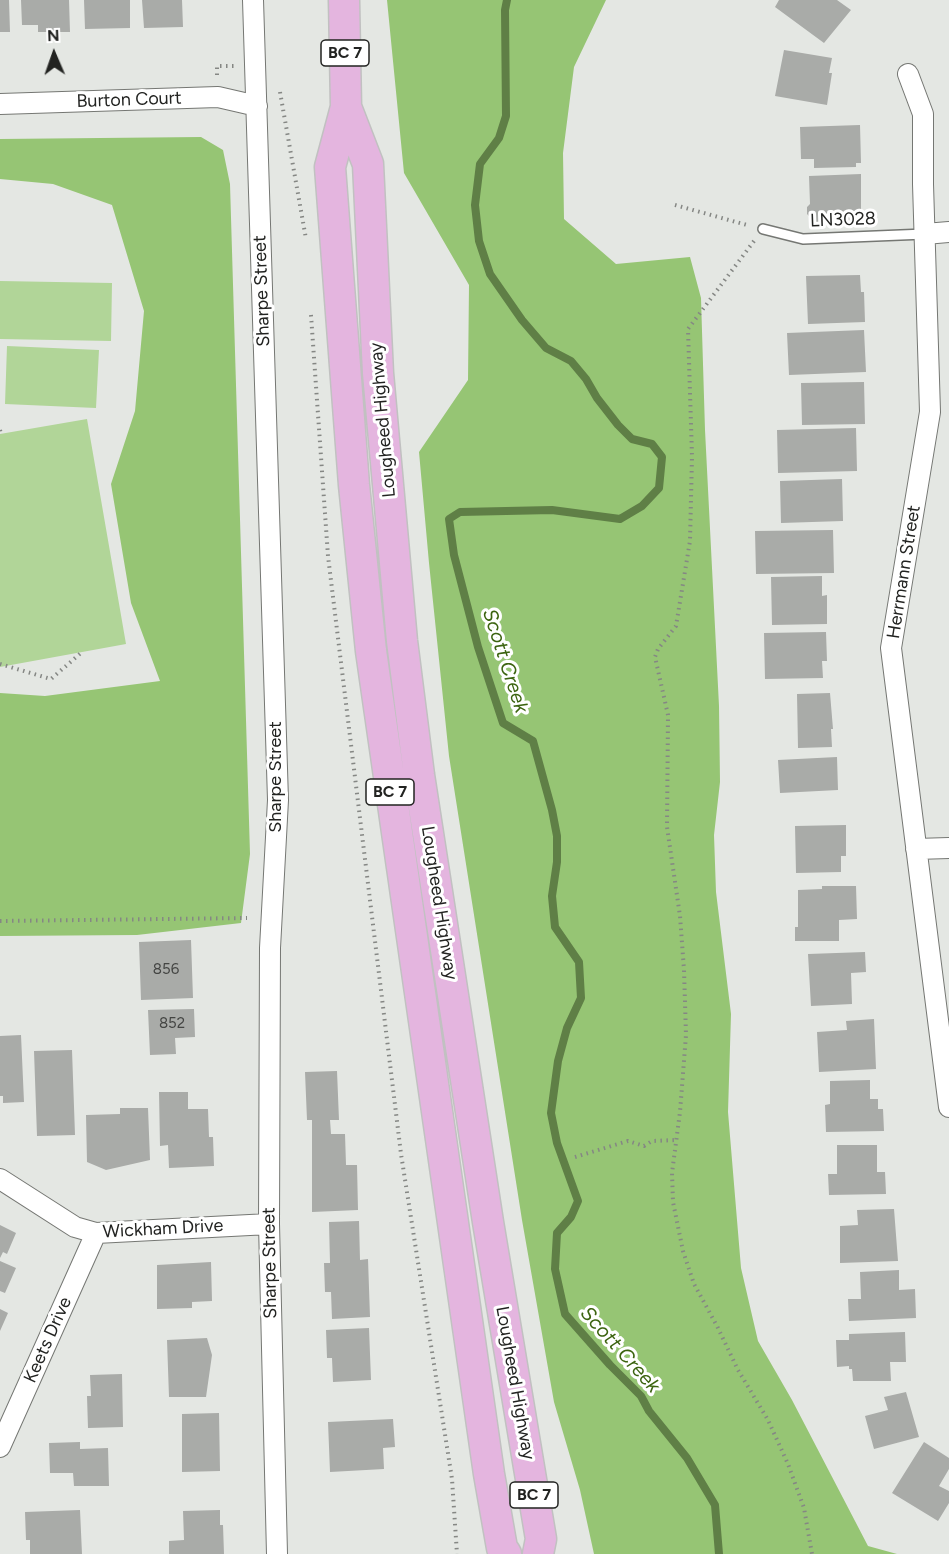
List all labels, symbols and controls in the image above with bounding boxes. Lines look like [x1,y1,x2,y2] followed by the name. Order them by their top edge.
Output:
[24,24,84,84] north arrow
[47,26,60,45] text: N
[321,40,369,66] road number: BC 7
[76,87,182,113] street label: Burton Court
[810,208,876,232] street label: LN3028
[249,235,275,347] street label: Sharpe Street
[365,342,401,498] street label: Lougheed Highway
[883,504,925,640] street label: Herrmann Street
[477,606,533,716] water label: Scott Creek
[265,721,287,833] street label: Sharpe Street
[366,779,414,805] road number: BC 7
[416,824,462,982] street label: Lougheed Highway
[153,961,179,979] house number: 856
[159,1015,185,1033] house number: 852
[258,1207,282,1319] street label: Sharpe Street
[102,1215,224,1243] street label: Wickham Drive
[19,1294,77,1386] street label: Keets Drive
[575,1302,665,1398] water label: Scott Creek
[491,1304,539,1462] street label: Lougheed Highway
[510,1482,558,1508] road number: BC 7

